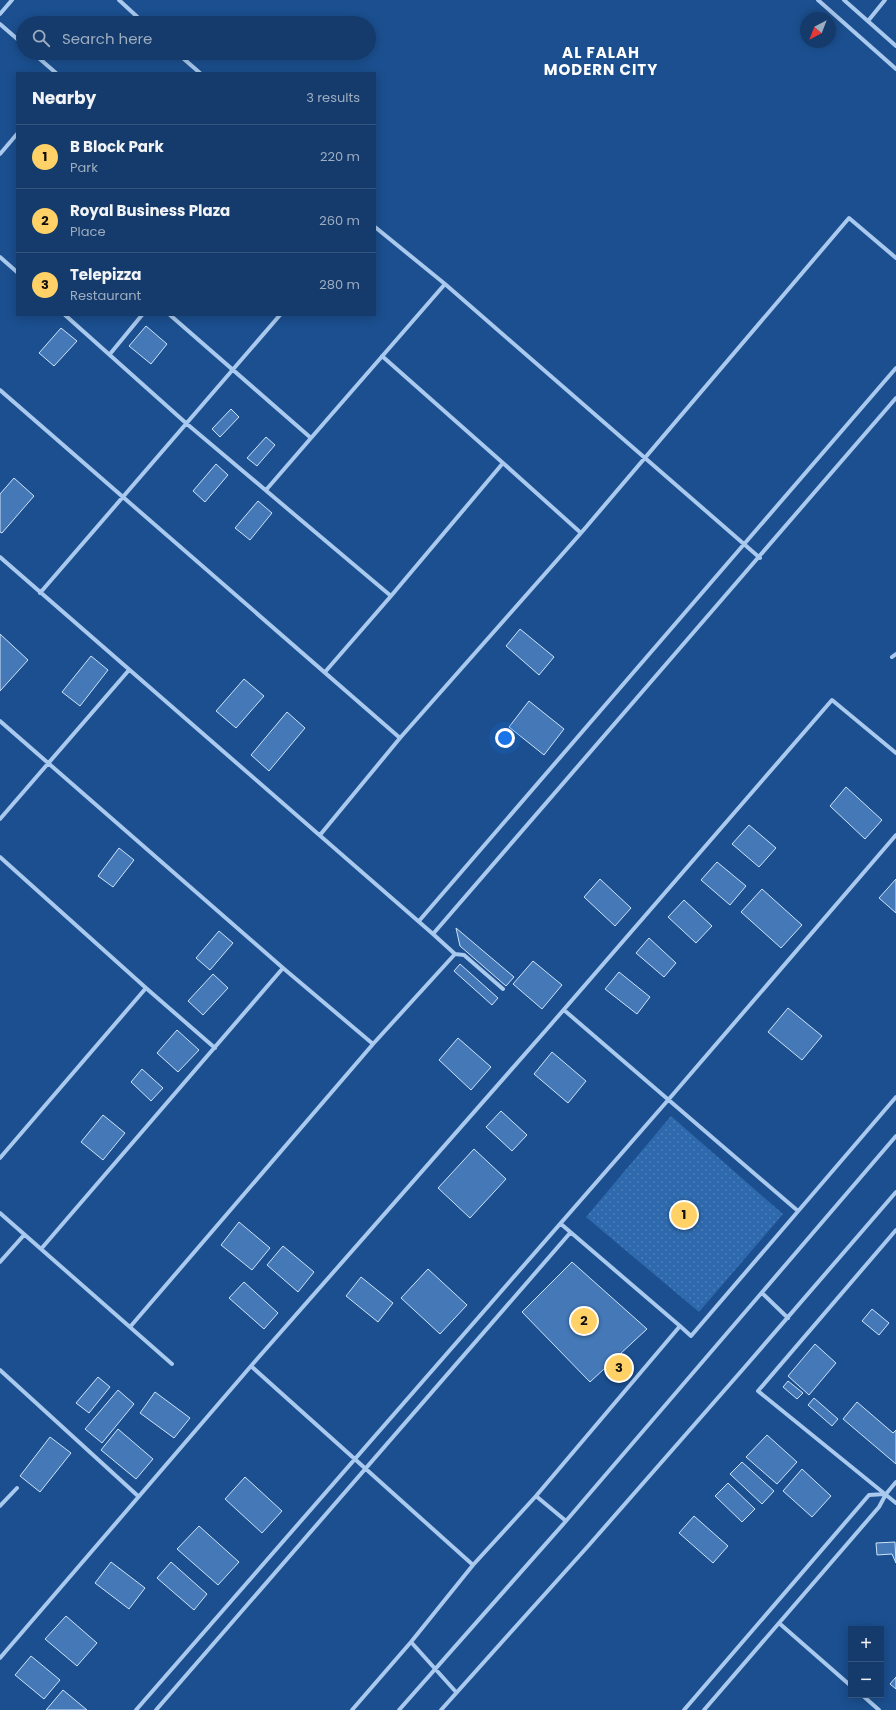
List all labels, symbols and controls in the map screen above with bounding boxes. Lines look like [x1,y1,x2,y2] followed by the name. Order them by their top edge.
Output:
[800,12,836,48] north arrow
[16,16,376,60] search box
[30,27,52,49] icon: search
[62,28,152,49] text: Search here
[544,42,658,80] district label: AL FALAH MODERN CITY
[32,86,96,110] text: Nearby
[306,88,360,107] text: 3 results
[70,136,164,157] text: B Block Park
[43,147,47,166] text: 1
[320,147,360,166] text: 220 m
[70,158,98,177] text: Park
[70,200,230,221] text: Royal Business Plaza
[41,211,49,230] text: 2
[319,211,360,230] text: 260 m
[70,222,105,241] text: Place
[70,264,141,285] text: Telepizza
[41,275,49,294] text: 3
[319,275,360,294] text: 280 m
[70,286,141,305] text: Restaurant
[495,728,515,748] your location
[671,1200,697,1230] pin: 1
[571,1306,597,1336] pin: 2
[606,1353,632,1383] pin: 3
[848,1626,884,1698] map controls
[848,1626,884,1662] button: +
[848,1662,884,1698] button: −

